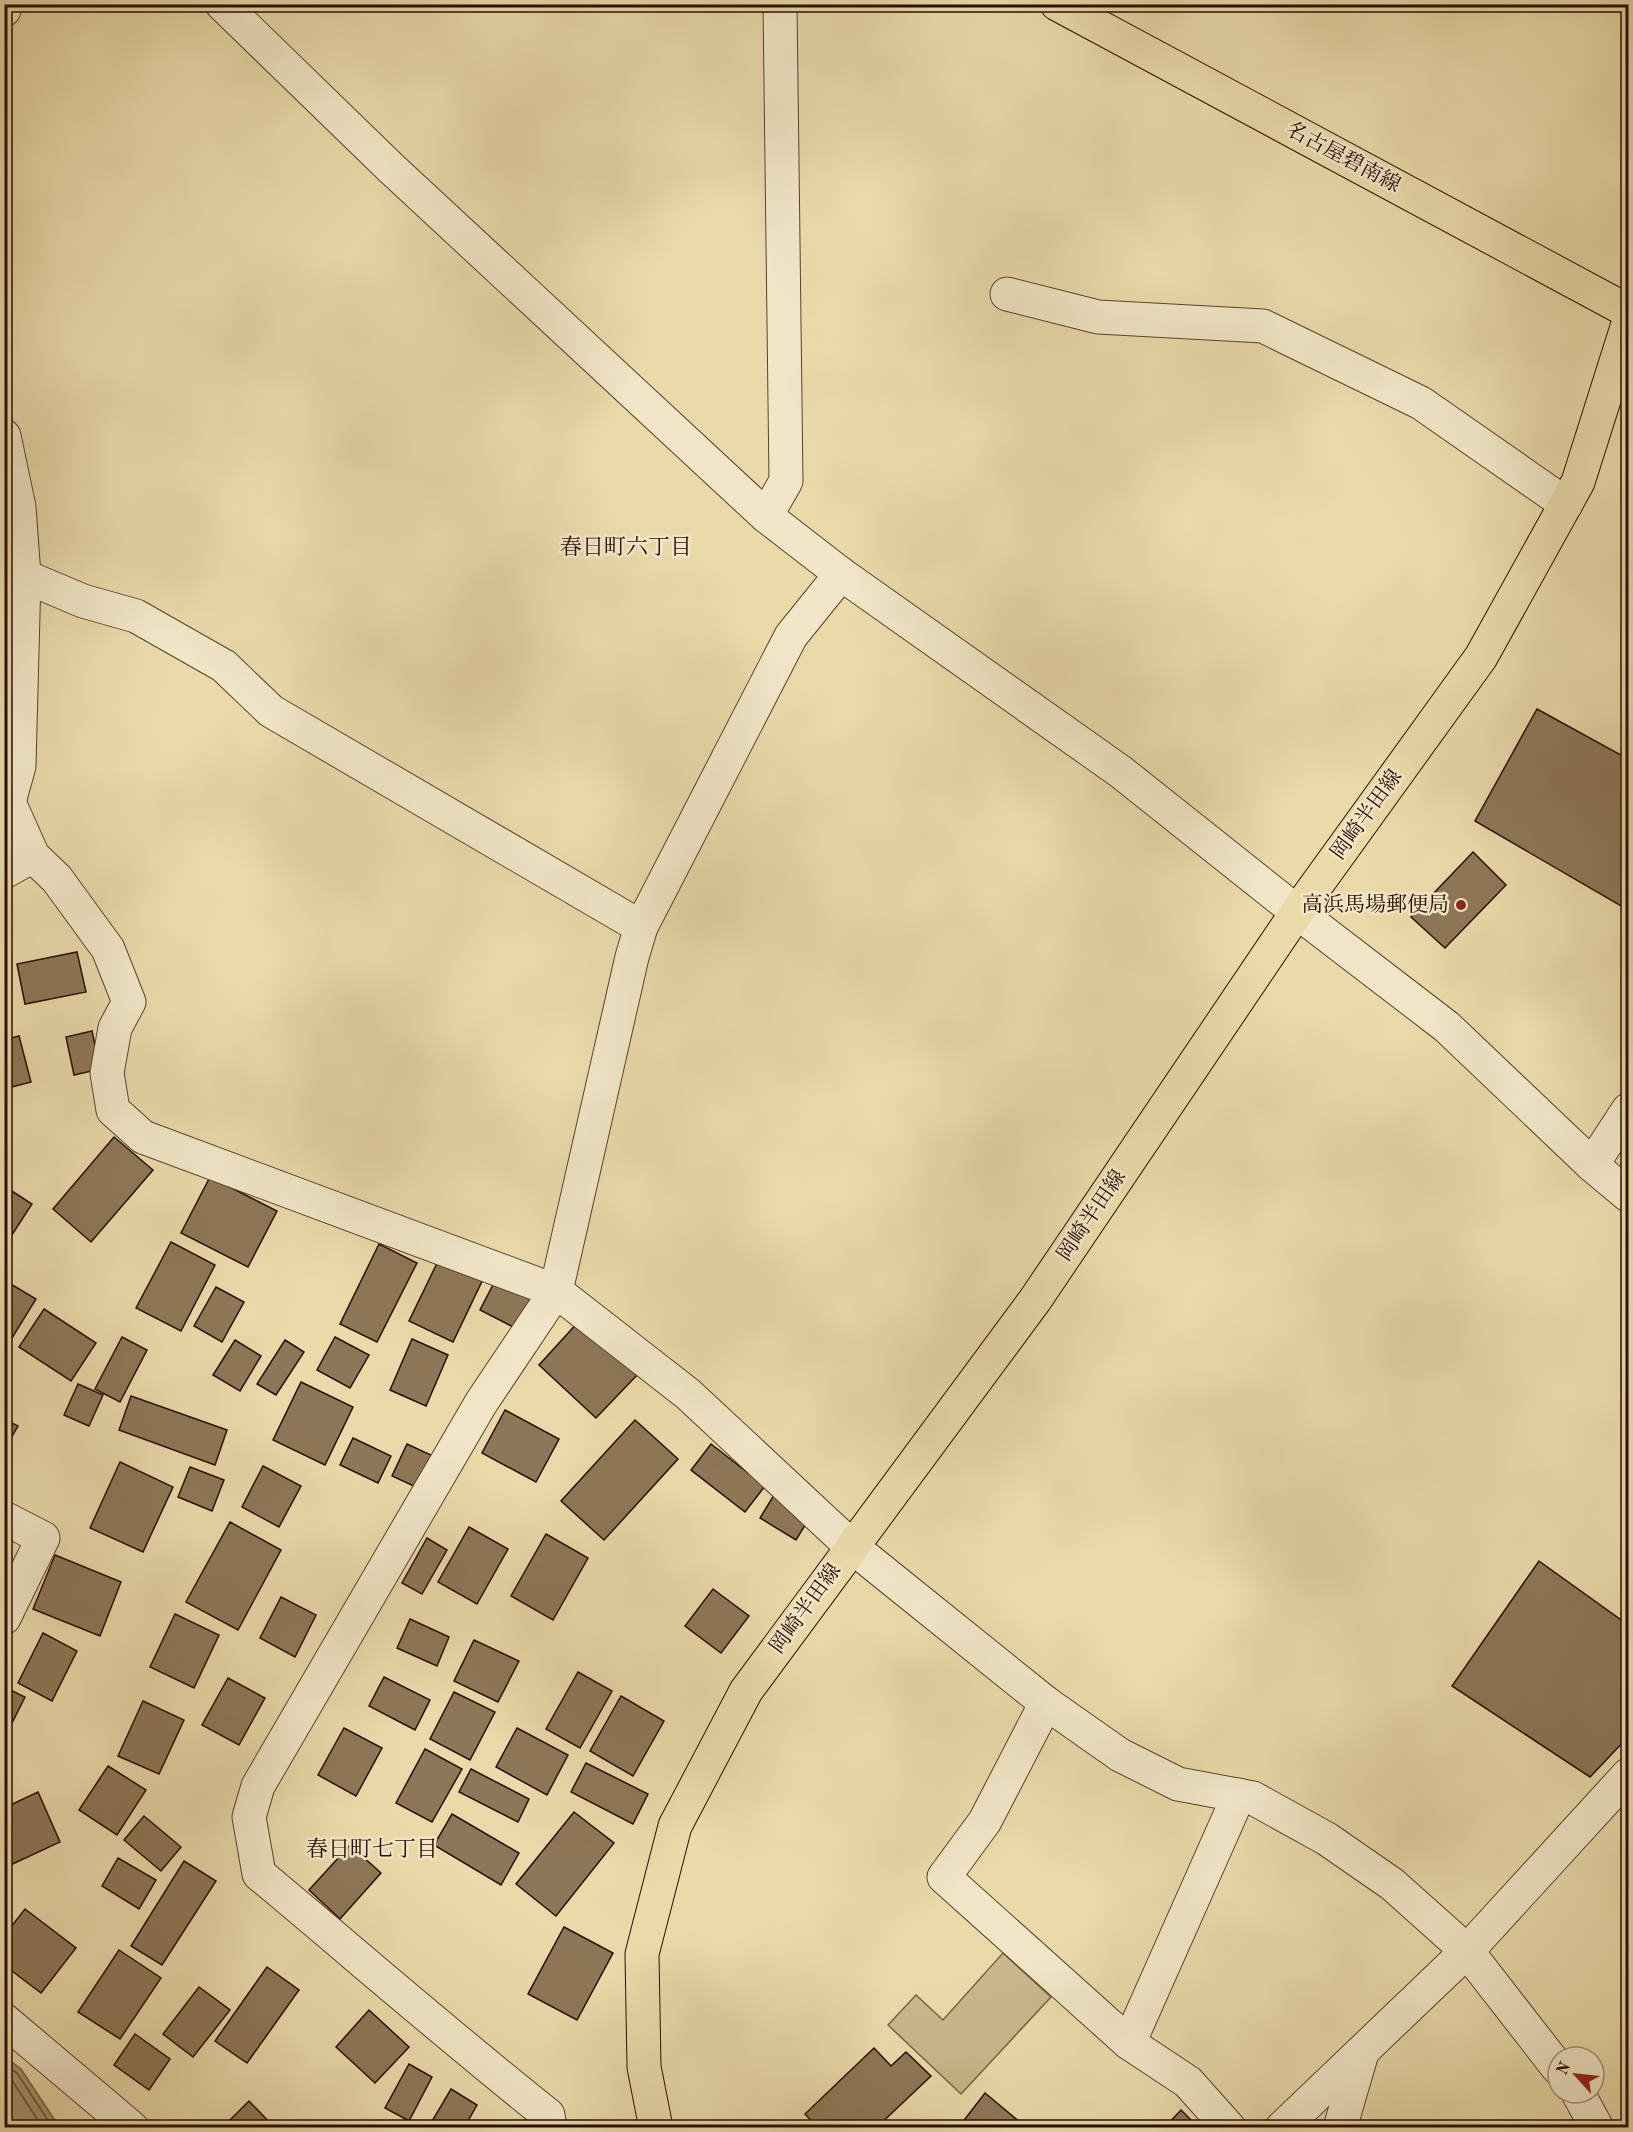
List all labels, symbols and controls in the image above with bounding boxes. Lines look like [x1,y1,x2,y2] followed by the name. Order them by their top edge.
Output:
[1282,117,1404,197] street label: 名古屋碧南線
[560,535,692,559] district label: 春日町六丁目
[1326,765,1406,864] street label: 岡崎半田線
[1302,893,1449,916] place label: 高浜馬場郵便局
[1454,898,1468,912] marker: 高浜馬場郵便局
[1052,1165,1130,1265] street label: 岡崎半田線
[765,1559,845,1658] street label: 岡崎半田線
[306,1837,438,1861] district label: 春日町七丁目
[1546,2045,1606,2105] north arrow
[1555,2059,1575,2078] text: N

